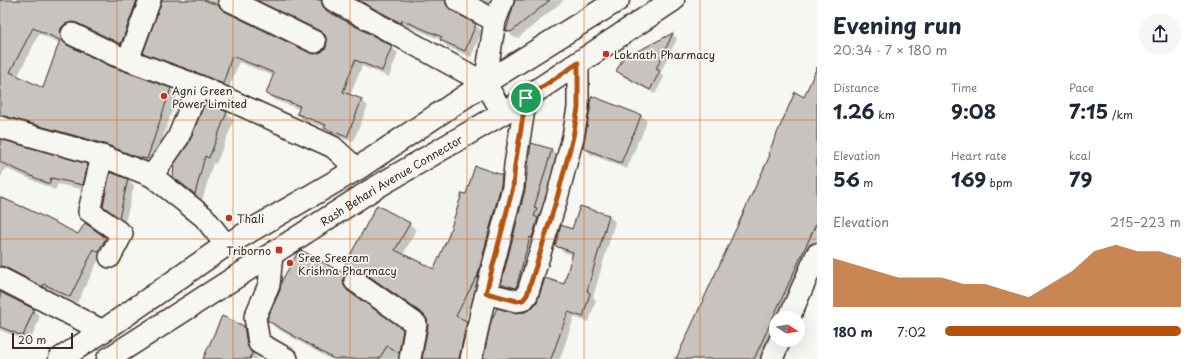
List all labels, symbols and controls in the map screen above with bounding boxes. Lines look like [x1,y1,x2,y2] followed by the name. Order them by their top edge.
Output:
[833,8,962,41] text: Evening run
[1139,13,1181,55] button: share
[833,40,947,59] text: 20:34 · 7 × 180 m
[614,46,715,63] place label: Loknath Pharmacy
[601,49,611,59] marker: Loknath Pharmacy
[833,79,879,96] text: Distance
[951,79,977,96] text: Time
[1069,79,1094,96] text: Pace
[509,81,543,115] pin
[172,82,247,112] place label: Agni Green Power Limited
[515,87,537,109] icon: arrive
[159,91,169,101] marker: Agni Green Power Limited
[833,96,875,126] text: 1.26
[951,96,996,126] text: 9:08
[1069,96,1108,126] text: 7:15
[875,106,895,123] text: km
[1108,106,1133,123] text: /km
[317,130,466,229] street label: Rash Behari Avenue Connector
[833,147,880,164] text: Elevation
[951,147,1007,164] text: Heart rate
[1069,147,1091,164] text: kcal
[833,164,860,194] text: 56
[951,164,986,194] text: 169
[1069,164,1092,194] text: 79
[860,174,873,191] text: m
[986,174,1013,191] text: bpm
[237,210,264,227] place label: Thali
[833,212,889,231] text: Elevation
[1110,212,1181,231] text: 215–223 m
[224,213,234,223] marker: Thali
[226,242,271,259] place label: Triborno
[274,245,284,255] marker: Triborno
[298,249,397,279] place label: Sree Sreeram Krishna Pharmacy
[285,258,295,268] marker: Sree Sreeram Krishna Pharmacy
[769,311,805,347] north arrow
[769,311,805,347] map controls
[833,322,873,341] text: 180 m
[897,322,926,341] text: 7:02
[12,331,73,350] scale bar
[18,331,46,348] text: 20 m

